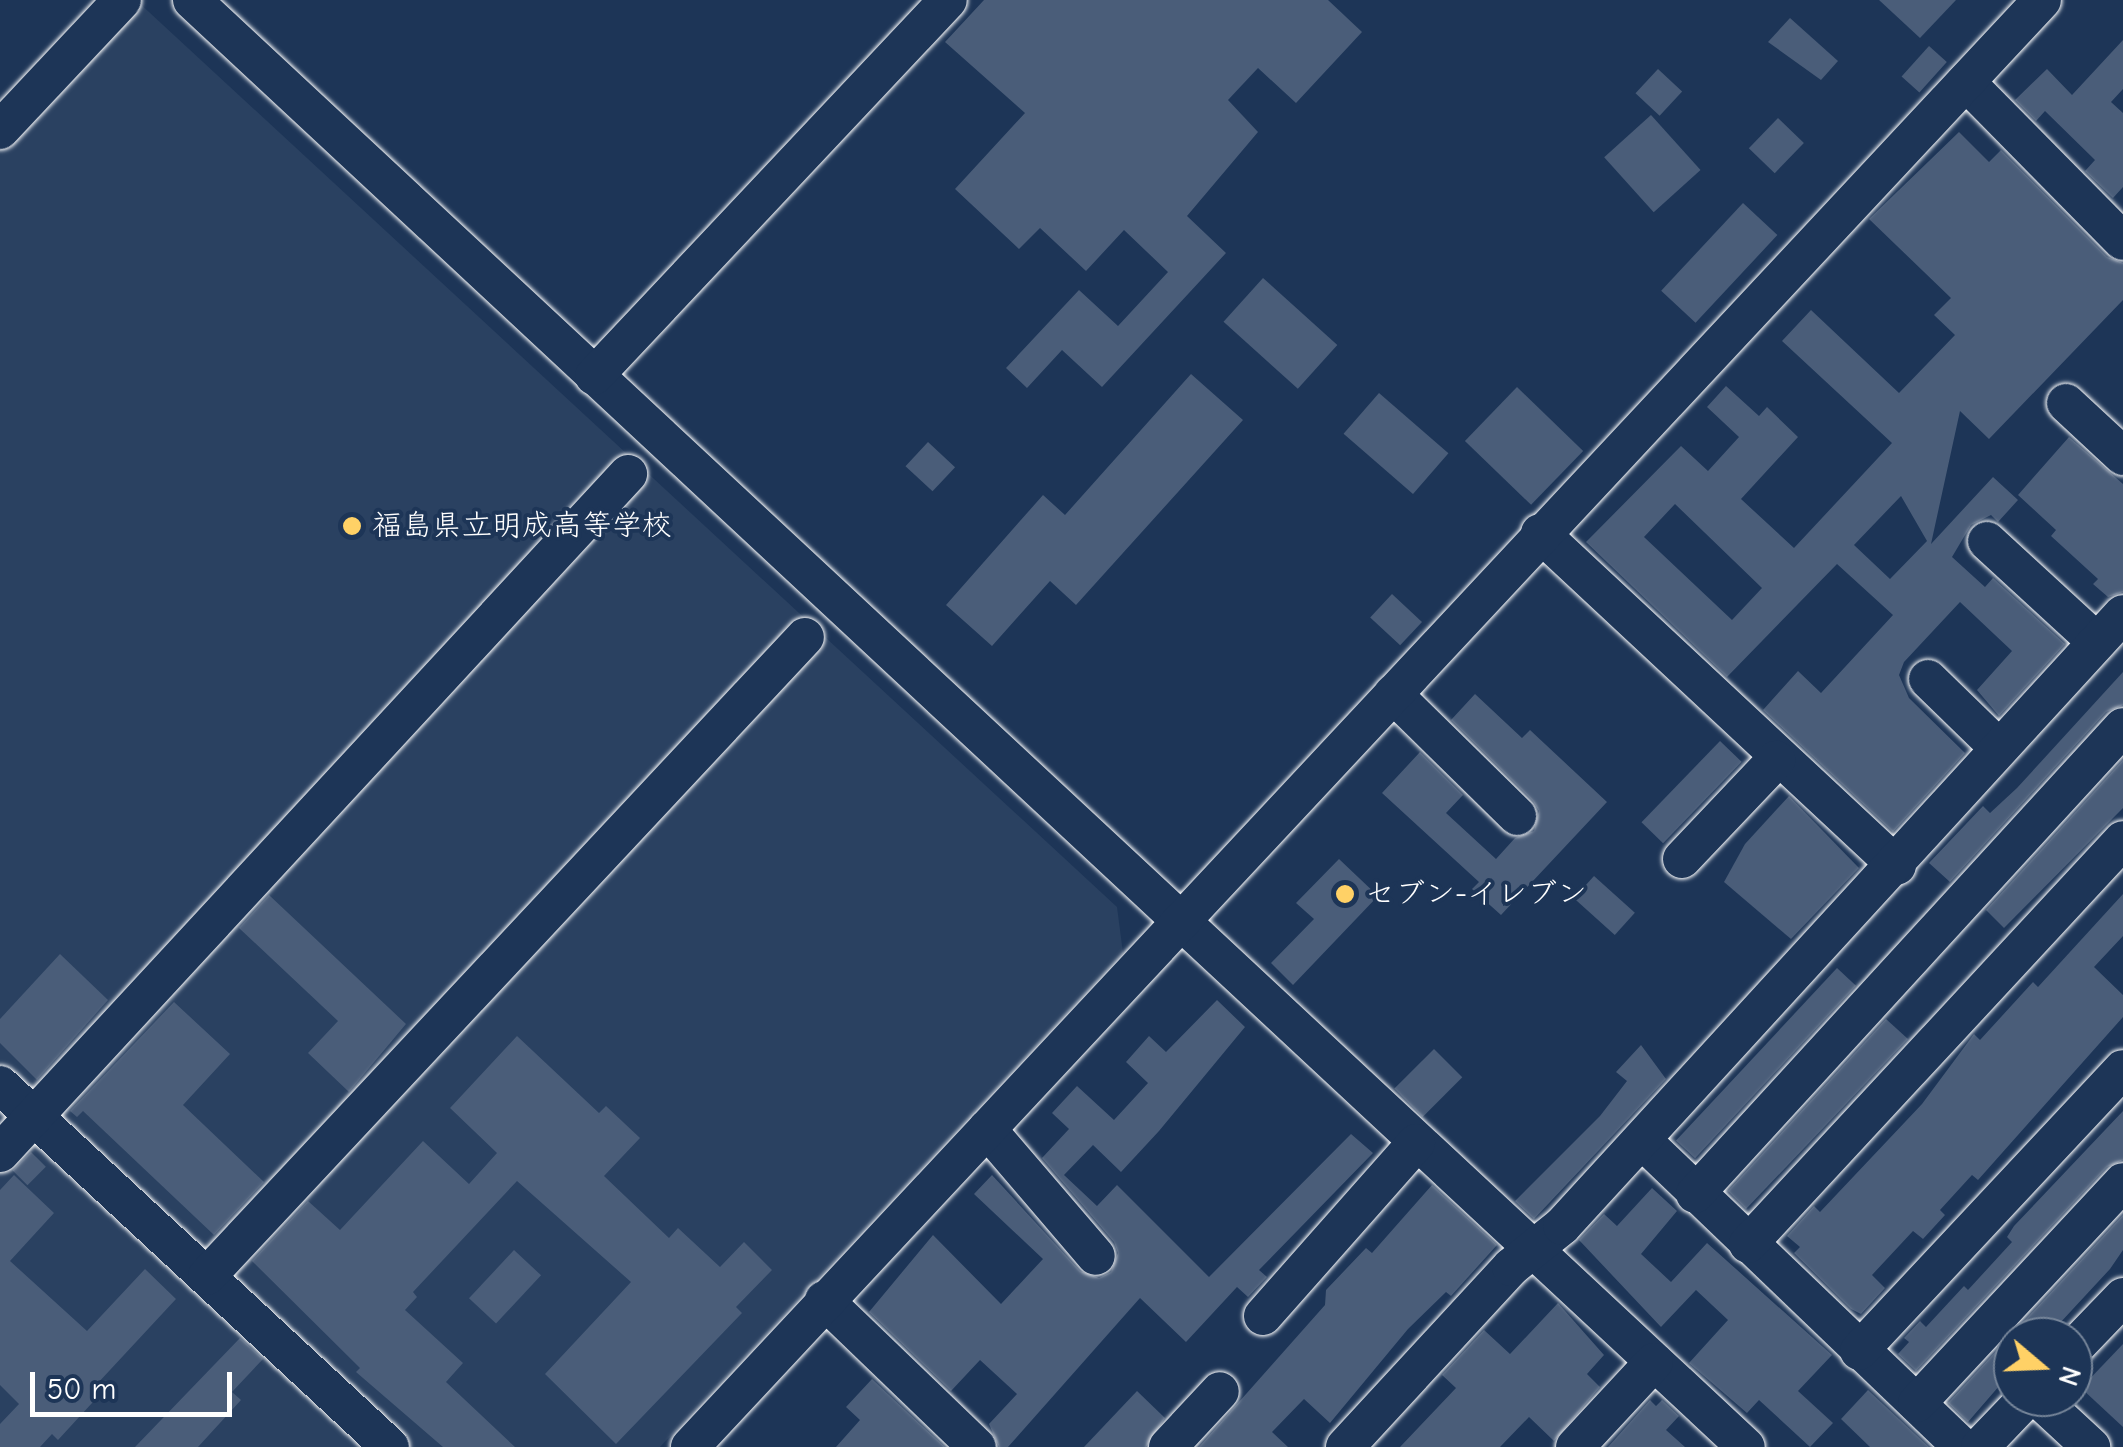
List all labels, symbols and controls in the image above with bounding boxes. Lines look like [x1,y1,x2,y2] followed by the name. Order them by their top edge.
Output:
[372,508,672,544] place label: 福島県立明成高等学校
[341,515,363,537] marker: 福島県立明成高等学校
[1365,876,1587,912] place label: セブン-イレブン
[1334,883,1356,905] marker: セブン-イレブン
[1993,1317,2093,1417] north arrow
[35,1352,238,1414] scale bar
[2051,1362,2088,1390] text: N
[47,1372,116,1407] text: 50 m

